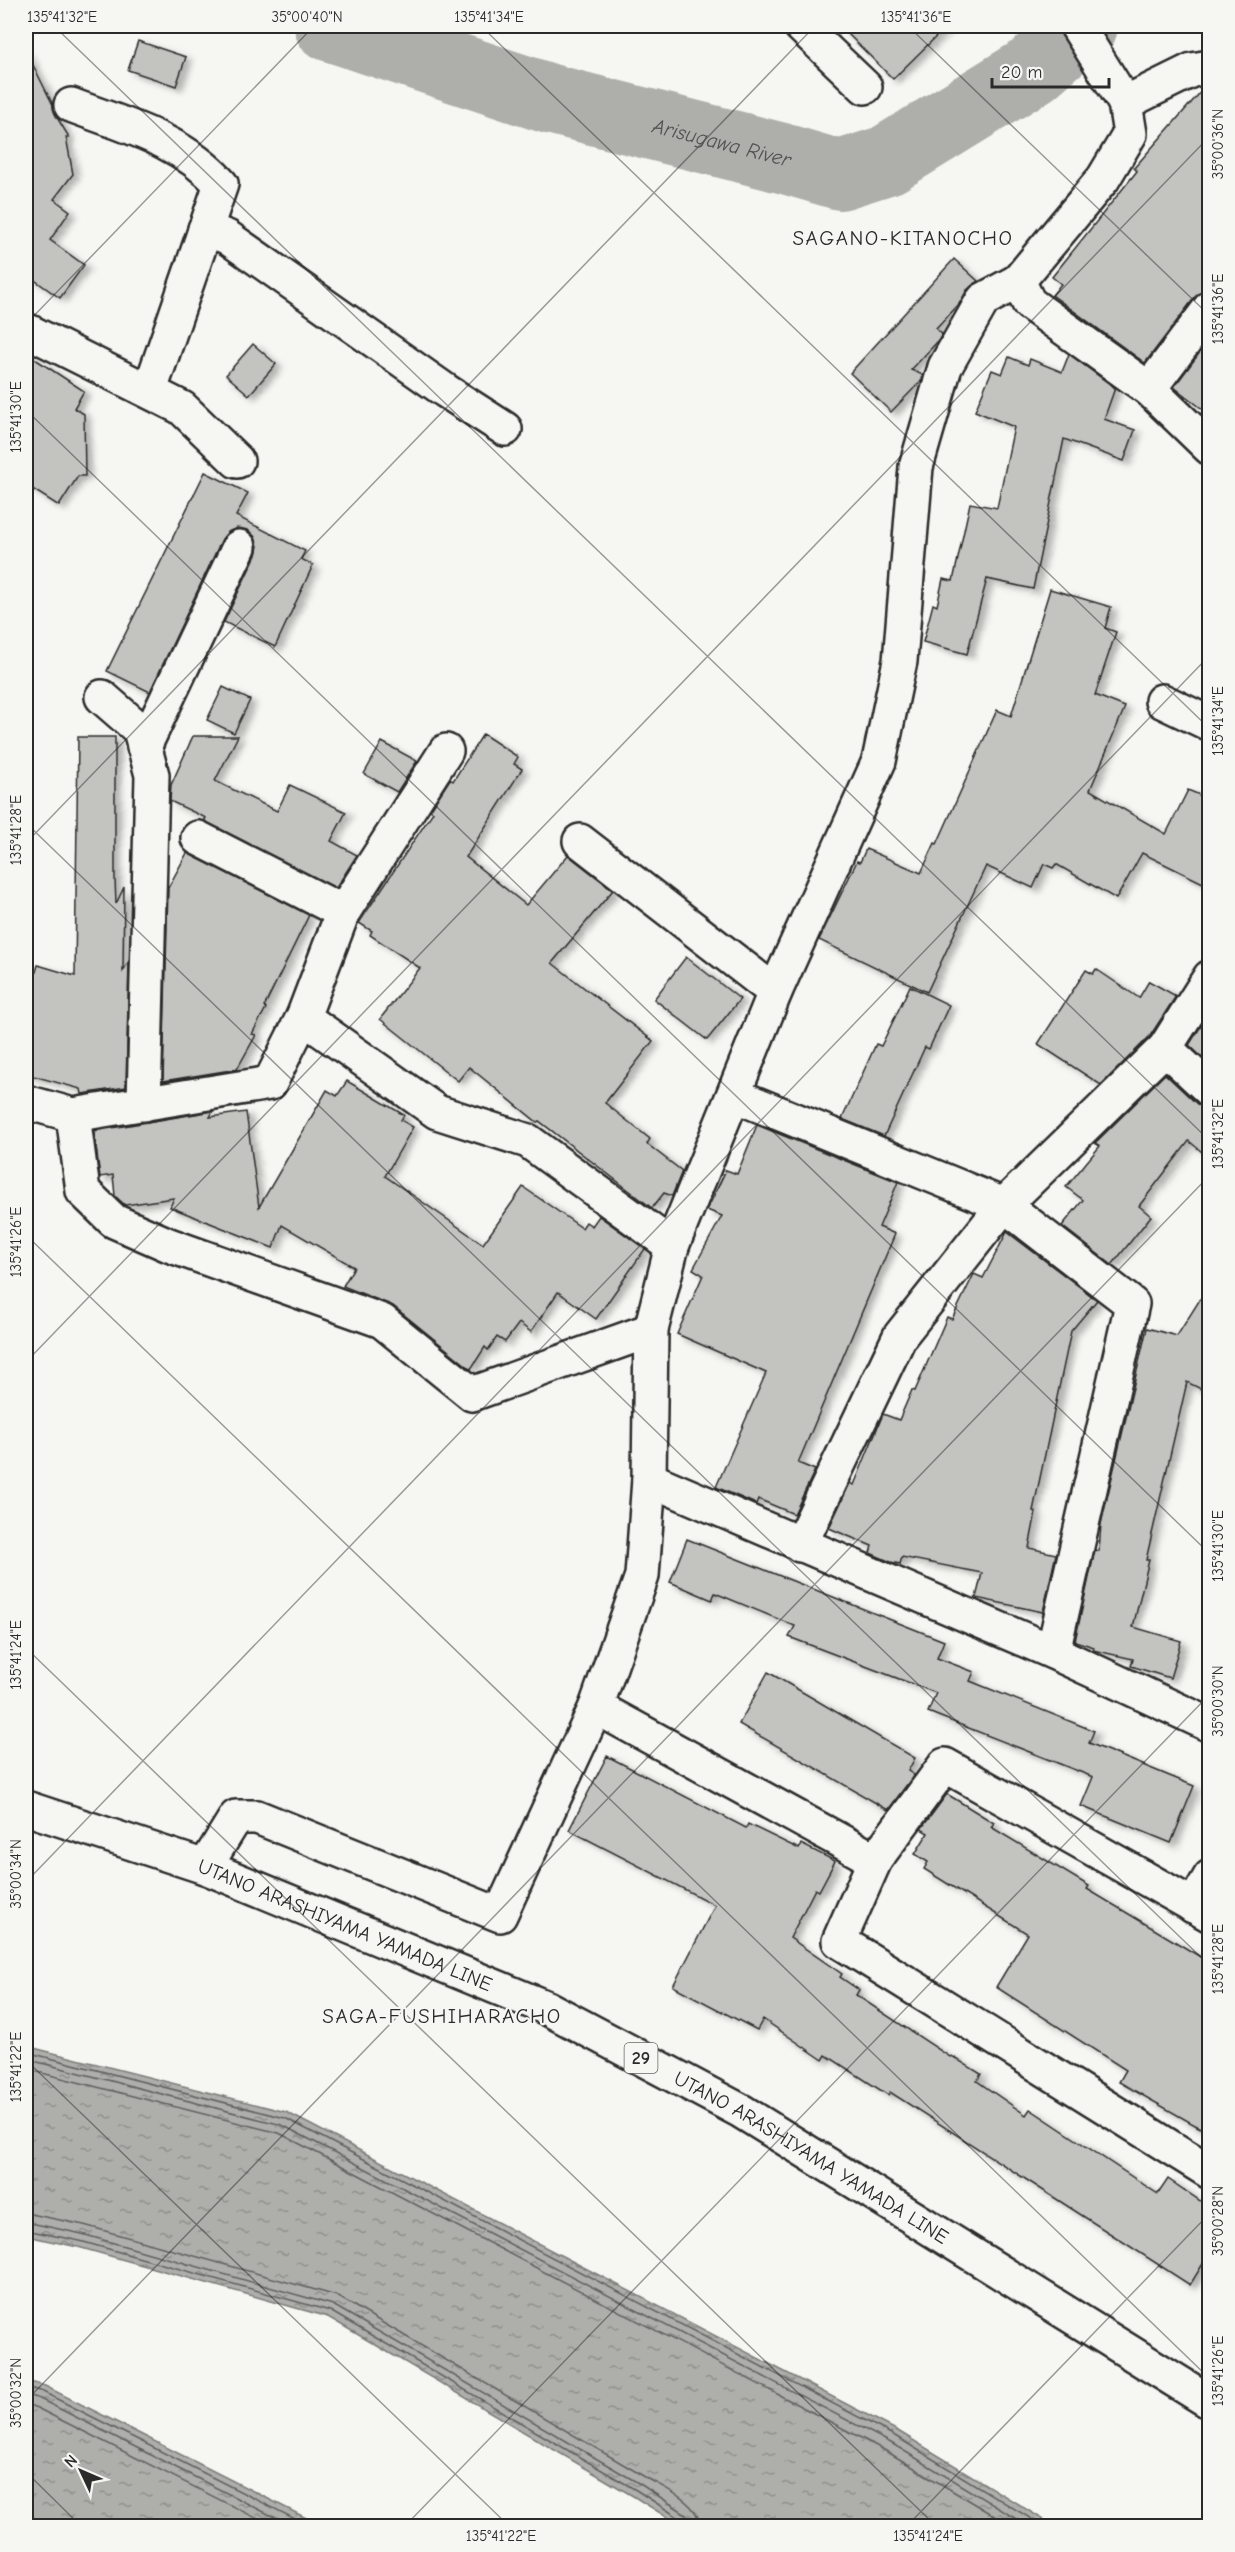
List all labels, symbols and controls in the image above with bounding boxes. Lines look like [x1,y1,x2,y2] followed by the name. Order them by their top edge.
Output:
[27,8,97,26] text: 135°41'32"E
[271,8,343,26] text: 35°00'40"N
[454,8,524,26] text: 135°41'34"E
[881,8,951,26] text: 135°41'36"E
[992,51,1109,89] scale bar
[1001,62,1042,83] text: 20 m
[1209,109,1227,179] text: 35°00'36"N
[649,113,795,172] water label: Arisugawa River
[793,226,1013,250] district label: SAGANO-KITANOCHO
[1209,274,1227,344] text: 135°41'36"E
[7,381,25,453] text: 135°41'30"E
[1209,686,1227,756] text: 135°41'34"E
[7,795,25,865] text: 135°41'28"E
[1209,1099,1227,1169] text: 135°41'32"E
[7,1207,25,1277] text: 135°41'26"E
[1209,1510,1227,1582] text: 135°41'30"E
[7,1620,25,1690] text: 135°41'24"E
[1209,1665,1227,1737] text: 35°00'30"N
[7,1839,25,1909] text: 35°00'34"N
[195,1854,496,1996] street label: UTANO ARASHIYAMA YAMADA LINE
[1209,1924,1227,1994] text: 135°41'28"E
[322,2004,562,2028] district label: SAGA-FUSHIHARACHO
[7,2032,25,2102] text: 135°41'22"E
[624,2043,658,2073] road number: 29
[670,2066,953,2248] street label: UTANO ARASHIYAMA YAMADA LINE
[1209,2186,1227,2256] text: 35°00'28"N
[1209,2336,1227,2406] text: 135°41'26"E
[7,2358,25,2428] text: 35°00'32"N
[51,2441,111,2501] north arrow
[61,2451,81,2471] text: N
[466,2527,536,2545] text: 135°41'22"E
[893,2527,963,2545] text: 135°41'24"E

